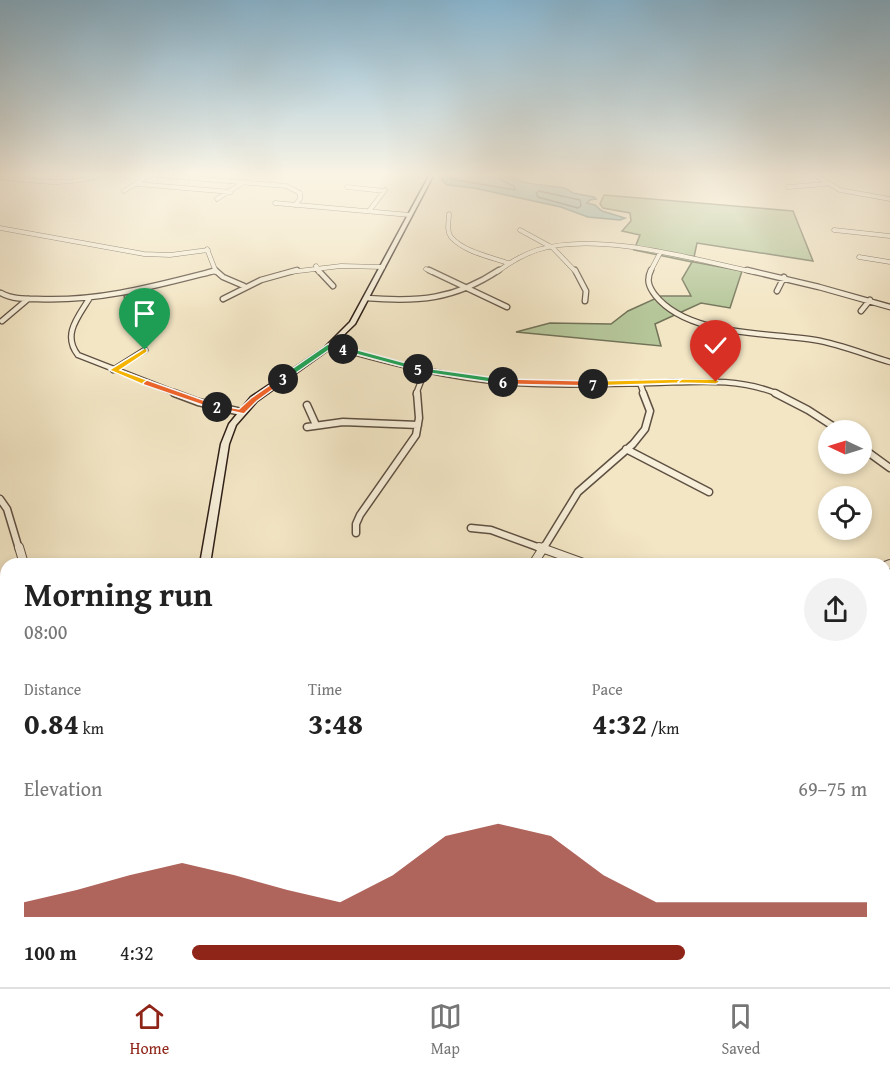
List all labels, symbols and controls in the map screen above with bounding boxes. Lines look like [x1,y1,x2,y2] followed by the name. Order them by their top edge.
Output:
[119,288,170,350] pin
[128,297,161,330] icon: arrive
[690,320,741,382] pin
[699,329,732,362] icon: check
[328,334,358,364] pin: 4
[339,337,347,361] text: 4
[403,354,433,384] pin: 5
[414,357,422,381] text: 5
[268,364,298,394] pin: 3
[279,367,287,391] text: 3
[488,367,518,397] pin: 6
[578,369,608,399] pin: 7
[499,370,507,394] text: 6
[589,372,597,396] text: 7
[202,392,232,422] pin: 2
[213,395,221,419] text: 2
[818,420,872,474] north arrow
[818,420,872,540] map controls
[818,486,872,540] button: locate
[24,570,213,618] text: Morning run
[804,578,867,641] button: share
[24,617,67,646] text: 08:00
[24,677,81,701] text: Distance
[308,677,342,701] text: Time
[592,677,623,701] text: Pace
[24,701,79,745] text: 0.84
[308,701,363,745] text: 3:48
[592,701,647,745] text: 4:32
[79,716,104,740] text: km
[647,716,679,740] text: /km
[24,774,102,803] text: Elevation
[798,774,867,803] text: 69–75 m
[24,938,77,967] text: 100 m
[120,938,154,967] text: 4:32
[130,1000,169,1060] tab: Home
[429,1000,462,1060] tab: Map
[721,1000,760,1060] tab: Saved

